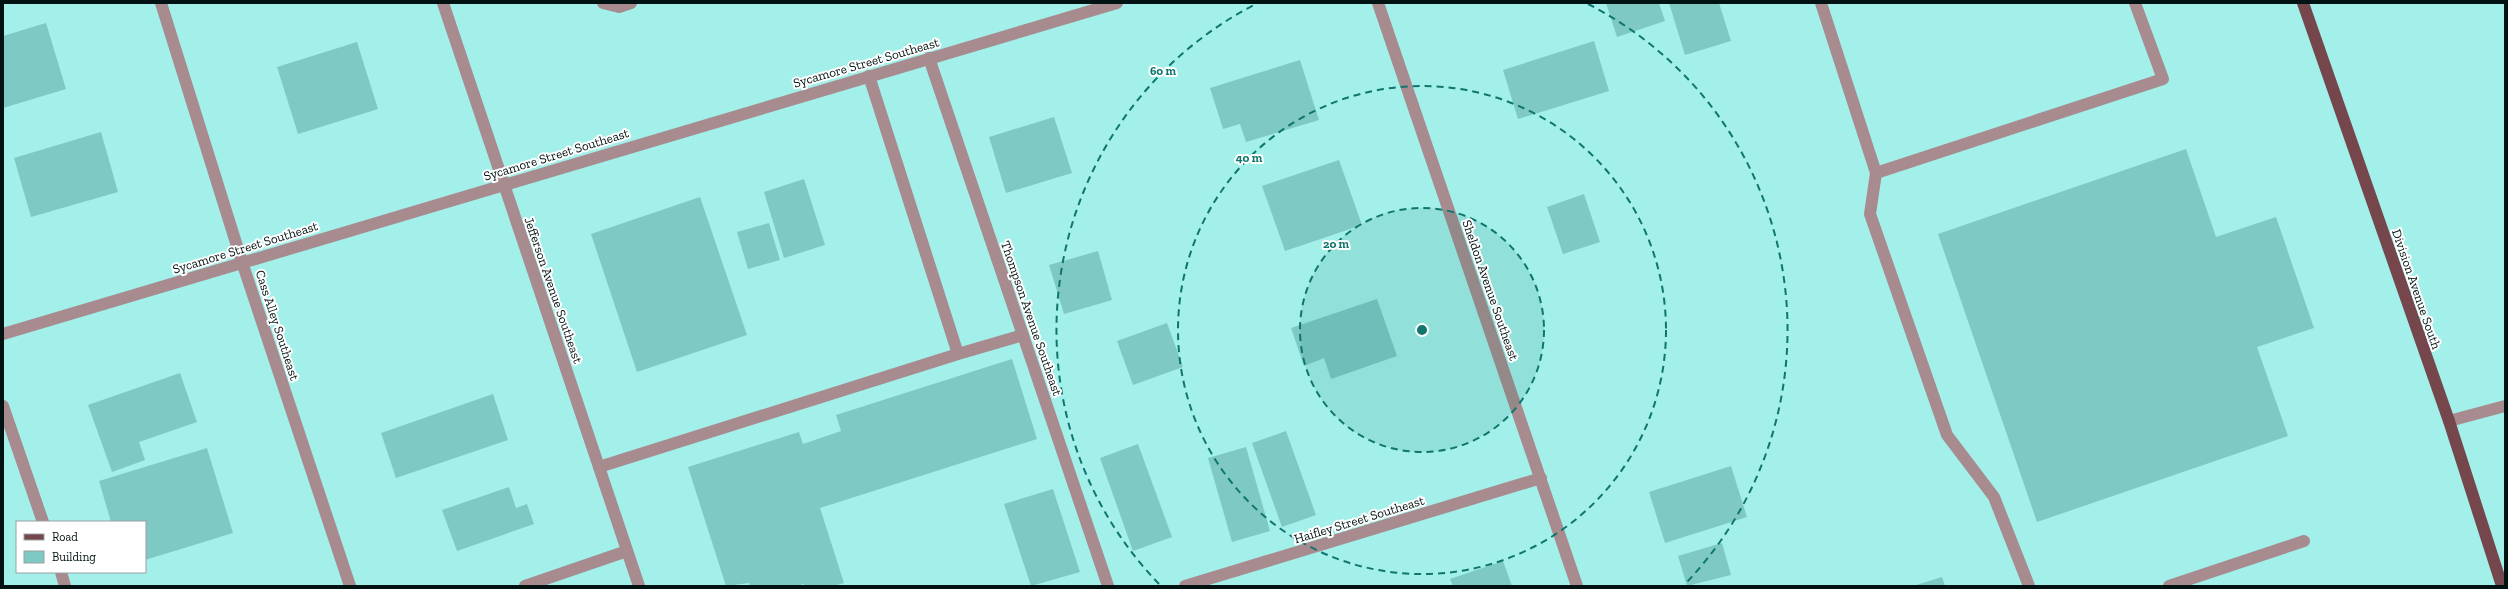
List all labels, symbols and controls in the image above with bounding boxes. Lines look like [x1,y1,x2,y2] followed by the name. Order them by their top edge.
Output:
[791,34,941,91] street label: Sycamore Street Southeast
[1150,64,1177,78] text: 60 m
[482,125,631,184] street label: Sycamore Street Southeast
[1236,151,1263,165] text: 40 m
[521,215,586,365] street label: Jefferson Avenue Southeast
[171,218,320,277] street label: Sycamore Street Southeast
[1459,218,1522,363] street label: Sheldon Avenue Southeast
[2389,227,2444,352] street label: Division Avenue South
[1323,237,1350,251] text: 20 m
[998,239,1065,398] street label: Thompson Avenue Southeast
[253,268,302,382] street label: Cass Alley Southeast
[1415,323,1429,337] centre of rings
[1292,492,1426,546] street label: Haifley Street Southeast
[16,521,146,573] legend
[52,530,78,544] text: Road
[52,550,96,564] text: Building

